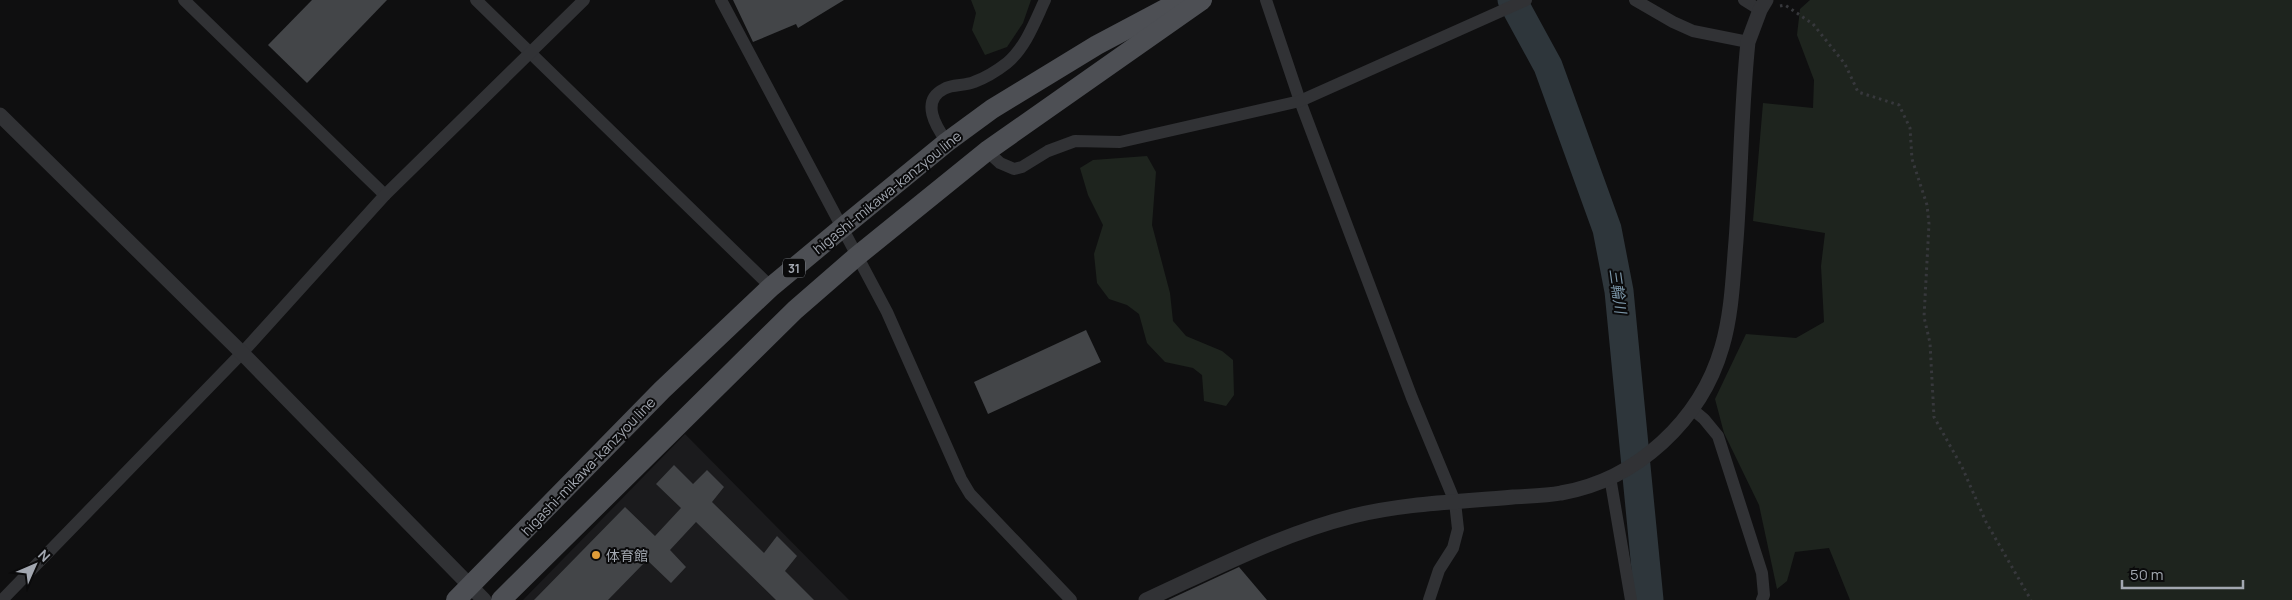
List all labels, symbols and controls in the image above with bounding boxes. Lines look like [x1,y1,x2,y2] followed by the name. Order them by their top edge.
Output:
[809,126,965,258] street label: higashi-mikawa-kanzyou line
[783,258,805,278] road number: 31
[1604,267,1632,317] water label: 三輪川
[517,393,659,539] street label: higashi-mikawa-kanzyou line
[10,540,60,590] north arrow
[34,545,55,566] text: N
[606,546,648,565] place label: 体育館
[590,549,602,561] marker: 体育館
[2122,558,2243,590] scale bar
[2130,564,2164,585] text: 50 m

